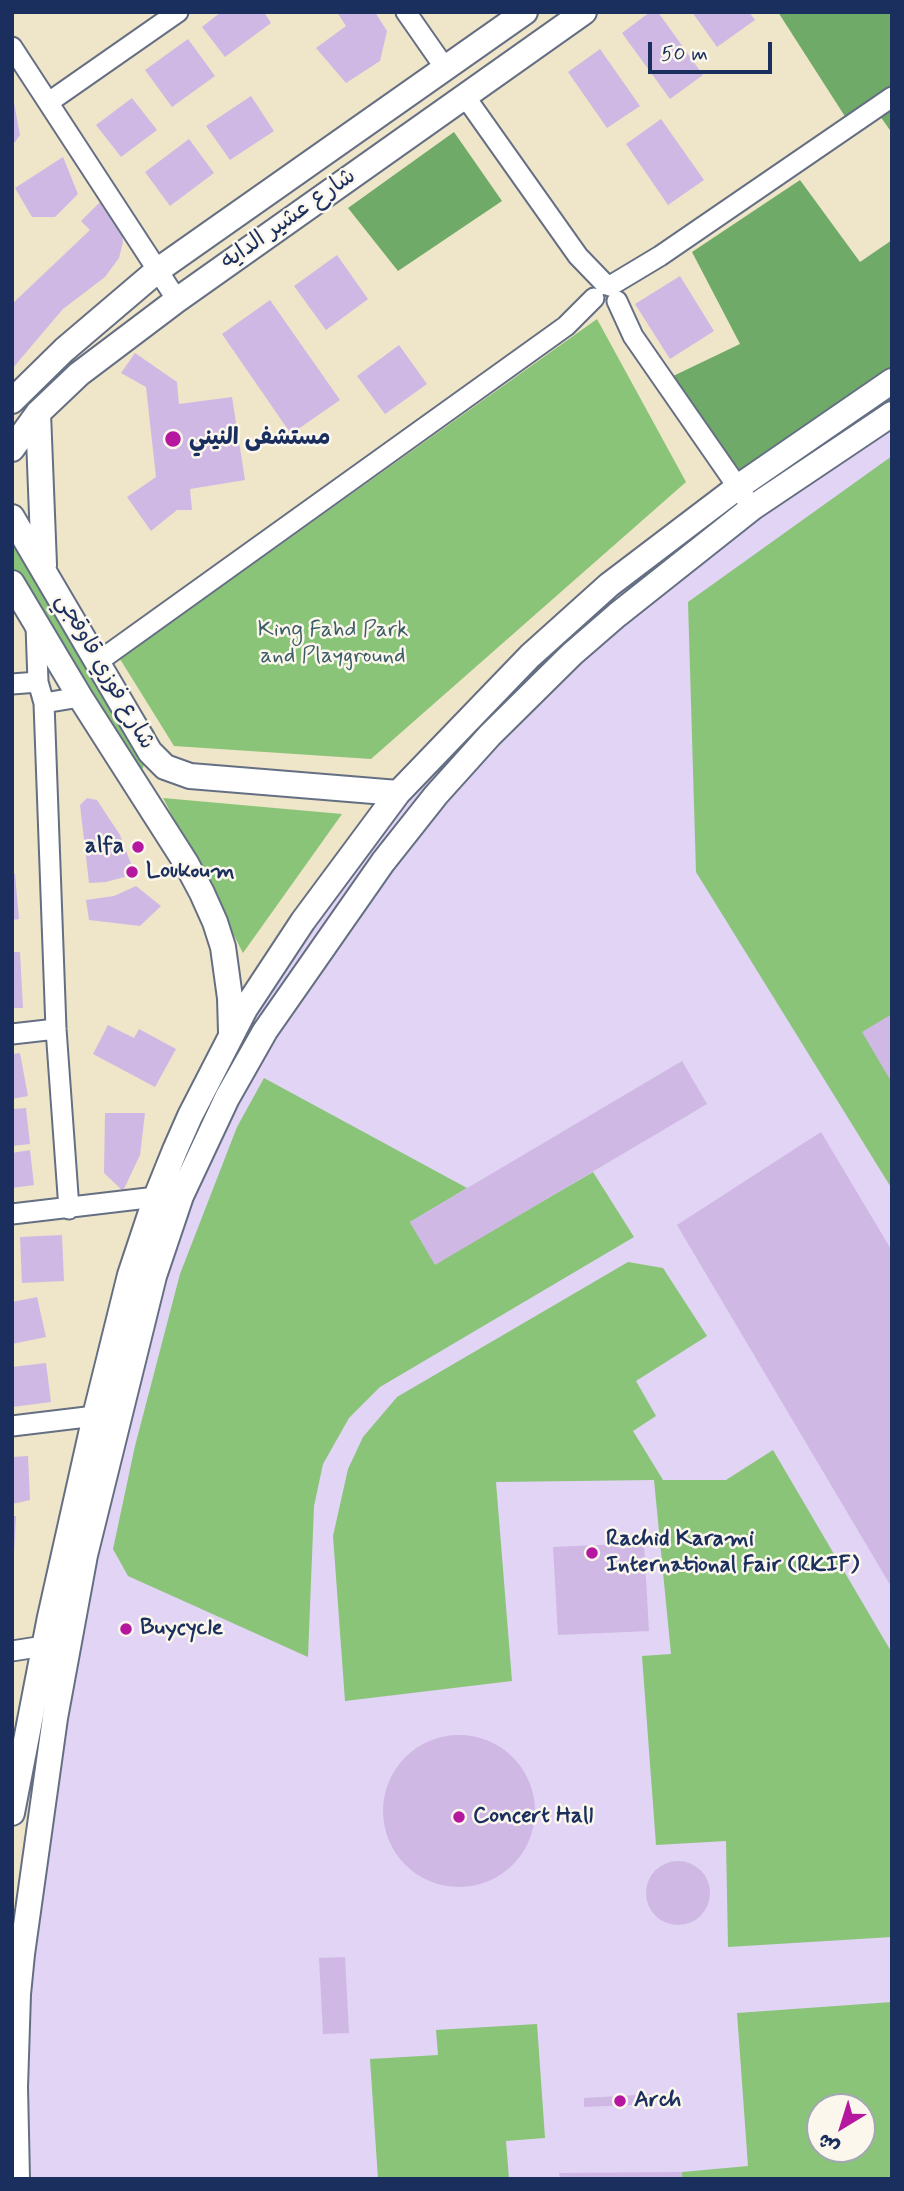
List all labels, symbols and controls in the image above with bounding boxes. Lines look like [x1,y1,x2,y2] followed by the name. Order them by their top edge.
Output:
[652,28,776,72] scale bar
[661,40,708,68] text: 50 m
[216,163,362,277] street label: شارع عشير الدايه
[189,425,330,453] place label: مستشفى النيني
[163,429,183,449] marker: مستشفى النيني
[48,589,160,755] street label: شارع فوزي قاوقجي
[258,617,408,671] park label: King Fahd Park and Playground
[85,833,124,861] place label: alfa
[130,839,146,855] marker: alfa
[146,858,235,886] place label: Loukoum
[124,864,140,880] marker: Loukoum
[606,1526,859,1580] place label: Rachid Karami International Fair (RKIF)
[584,1545,600,1561] marker: Rachid Karami International Fair (RKIF)
[140,1615,223,1643] place label: Buycycle
[118,1621,134,1637] marker: Buycycle
[473,1803,593,1831] place label: Concert Hall
[451,1809,467,1825] marker: Concert Hall
[634,2087,681,2115] place label: Arch
[612,2093,628,2109] marker: Arch
[806,2093,876,2163] north arrow
[813,2127,845,2160] text: ش

